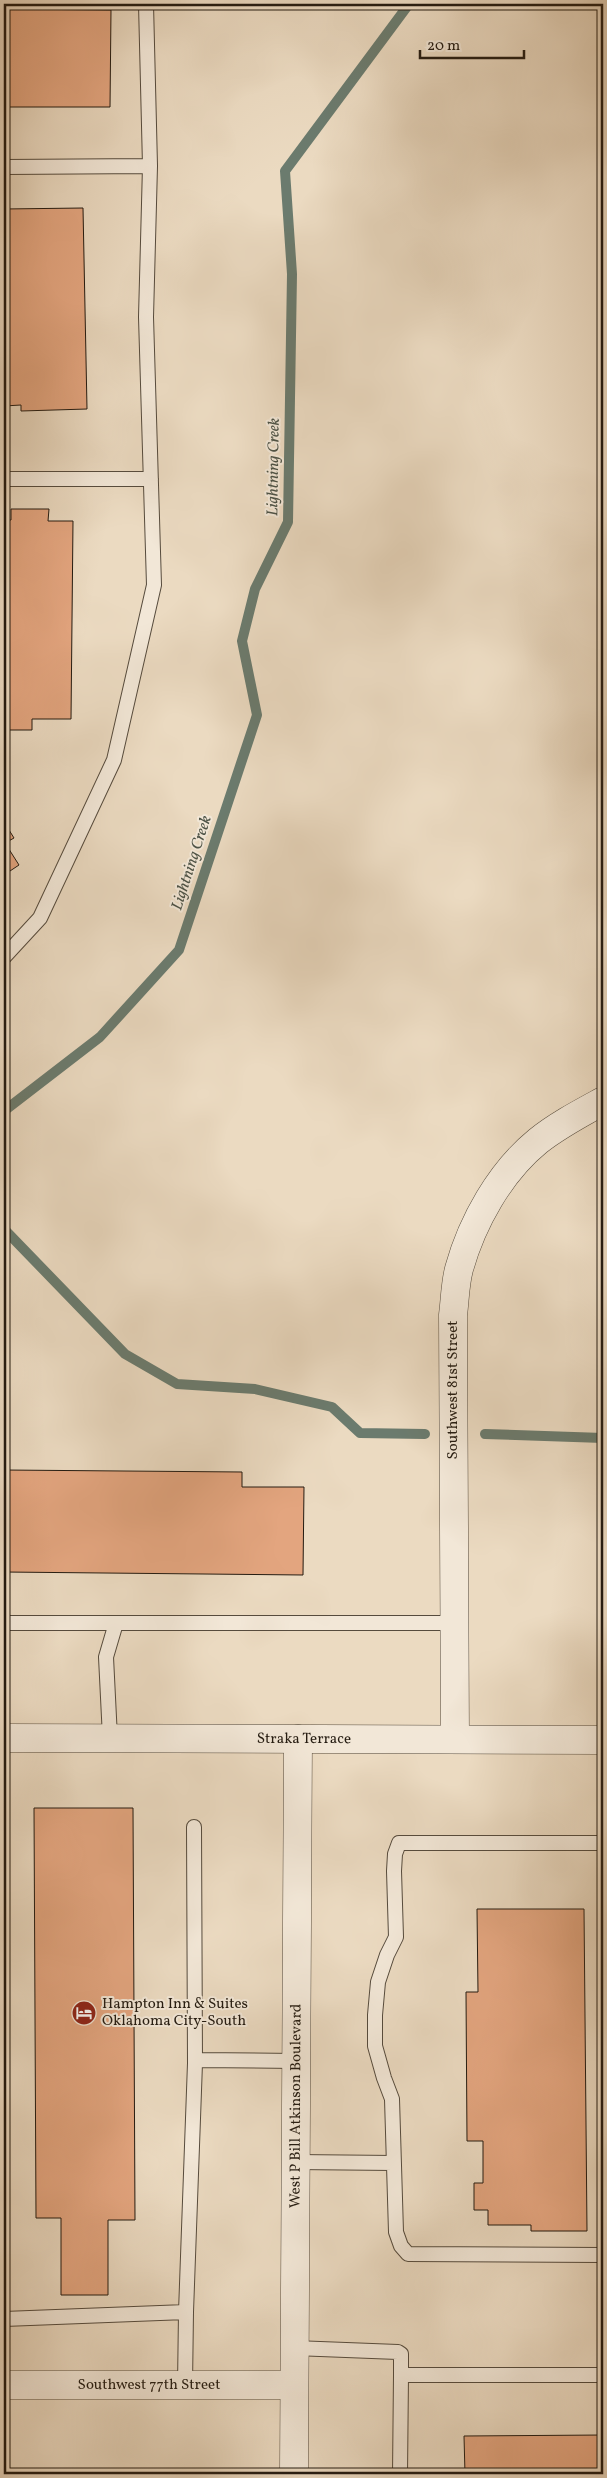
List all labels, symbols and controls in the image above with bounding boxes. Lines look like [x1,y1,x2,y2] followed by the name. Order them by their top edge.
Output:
[420,28,523,60] scale bar
[427,36,460,57] text: 20 m
[262,417,286,516] water label: Lightning Creek
[166,812,218,913] water label: Lightning Creek
[443,1320,464,1460] street label: Southwest 81st Street
[257,1728,351,1750] street label: Straka Terrace
[102,1994,248,2032] place label: Hampton Inn & Suites Oklahoma City-South
[71,2000,97,2026] hotel icon: Hampton Inn & Suites Oklahoma City-South
[285,2004,307,2208] street label: West P Bill Atkinson Boulevard
[78,2375,220,2396] street label: Southwest 77th Street

